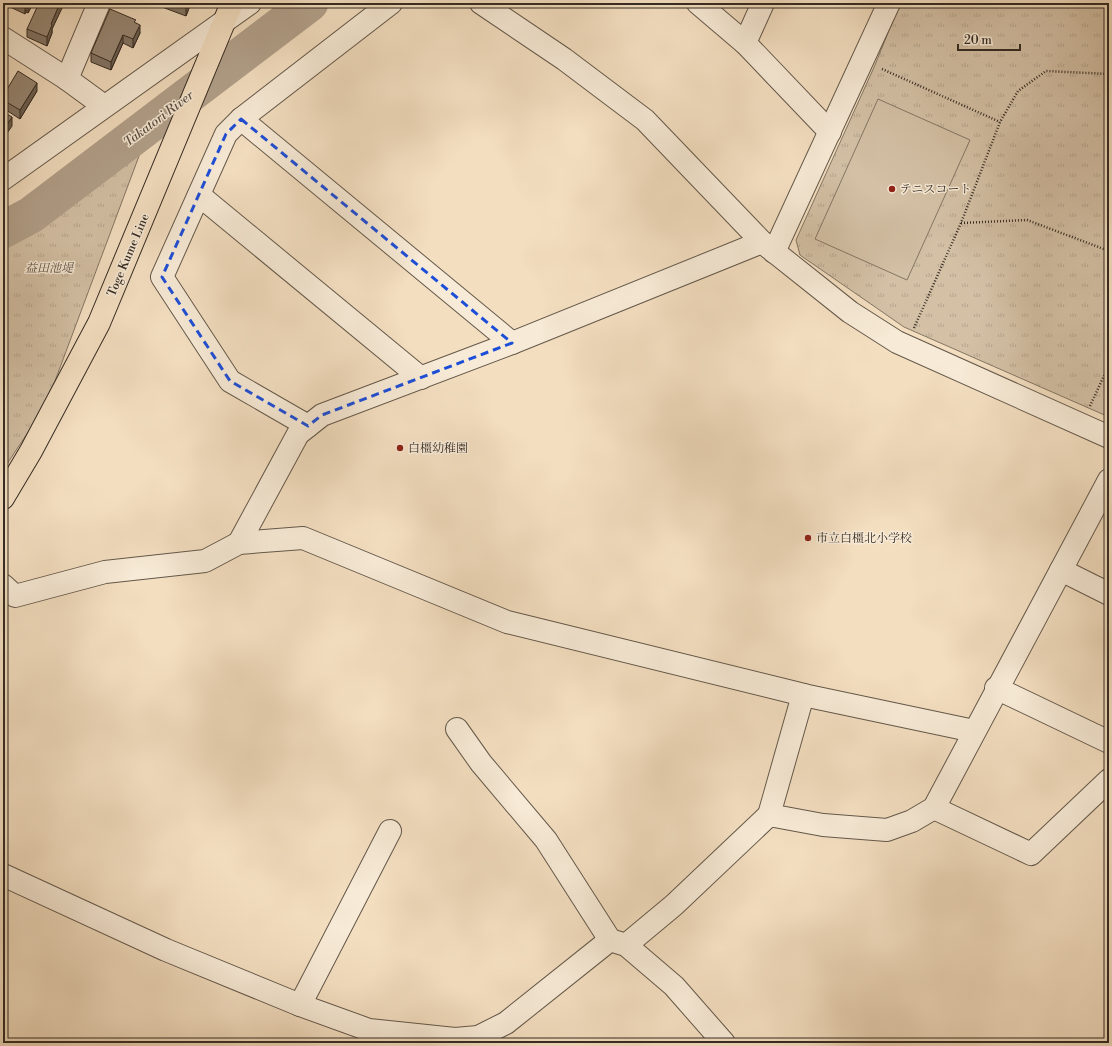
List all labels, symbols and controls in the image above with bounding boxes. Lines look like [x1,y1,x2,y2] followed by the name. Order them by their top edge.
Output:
[958,26,1020,52] scale bar
[964,33,992,48] text: 20 m
[120,87,197,150] water label: Takatori River
[900,182,972,197] place label: テニスコート
[887,184,897,194] marker: テニスコート
[104,211,153,299] street label: Toge Kume Line
[25,261,75,276] park label: 益田池堤
[408,441,468,456] place label: 白橿幼稚園
[395,443,405,453] marker: 白橿幼稚園
[816,531,912,546] place label: 市立白橿北小学校
[803,533,813,543] marker: 市立白橿北小学校

